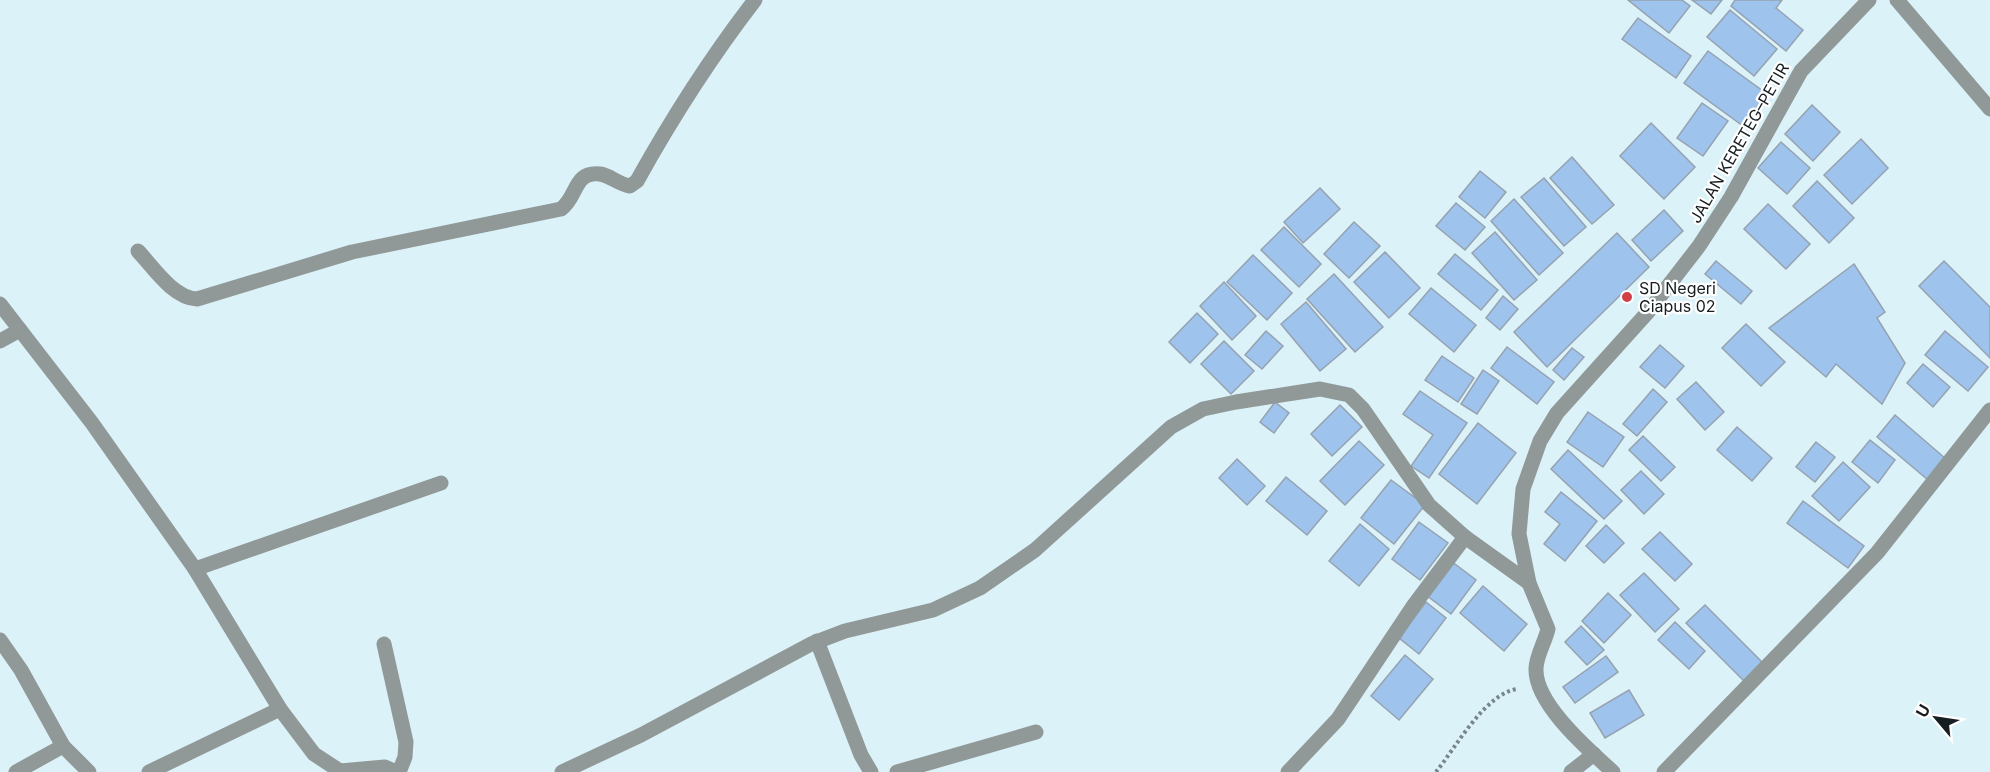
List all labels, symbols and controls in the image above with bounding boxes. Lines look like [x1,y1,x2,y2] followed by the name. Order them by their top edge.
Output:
[1685,59,1793,227] street label: JALAN KERETEG–PETIR
[1639,278,1716,316] place label: SD Negeri Ciapus 02
[1620,290,1634,304] marker: SD Negeri Ciapus 02
[1906,688,1966,748] north arrow
[1911,701,1934,721] text: U

